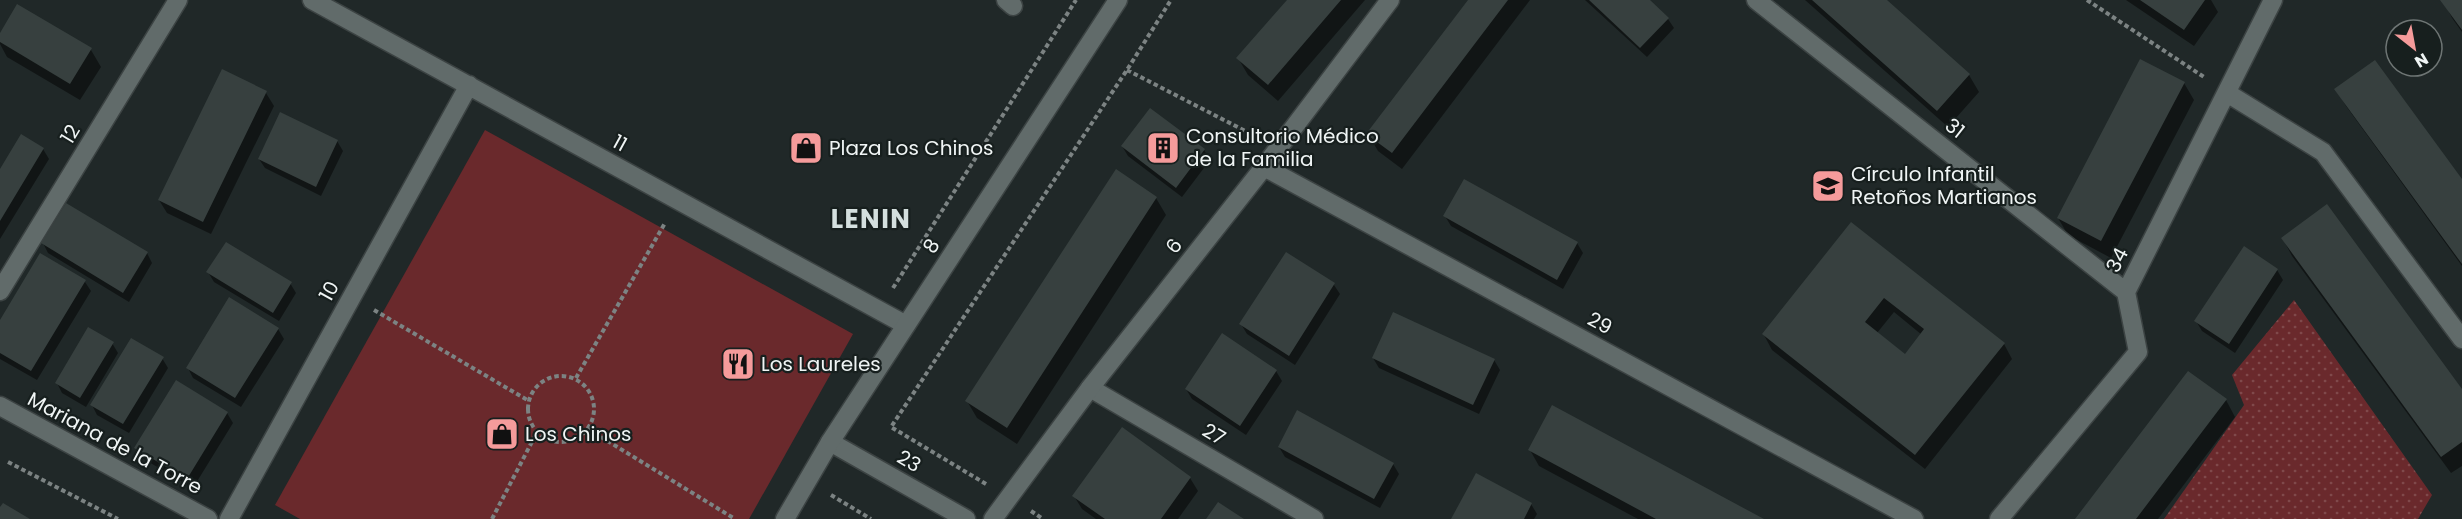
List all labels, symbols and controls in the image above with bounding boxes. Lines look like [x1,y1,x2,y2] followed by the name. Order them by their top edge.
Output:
[2384,18,2444,78] north arrow
[2410,47,2433,73] text: N
[1939,111,1971,145] street label: 31
[53,119,87,149] street label: 12
[1186,122,1379,173] place label: Consultorio Médico de la Familia
[608,128,632,158] street label: 11
[788,130,824,166] shop icon: Plaza Los Chinos
[1145,130,1181,166] building icon: Consultorio Médico de la Familia
[829,134,993,162] place label: Plaza Los Chinos
[1851,160,2037,211] place label: Círculo Infantil Retoños Martianos
[1810,168,1846,204] school or university icon: Círculo Infantil Retoños Martianos
[831,201,911,237] district label: LENIN
[1159,232,1189,260] street label: 6
[916,233,946,259] street label: 8
[2099,243,2135,277] street label: 34
[312,276,346,306] street label: 10
[1583,305,1617,341] street label: 29
[720,346,756,382] restaurant icon: Los Laureles
[761,350,881,378] place label: Los Laureles
[23,385,207,501] street label: Mariana de la Torre
[484,416,520,452] shop icon: Los Chinos
[1197,416,1231,452] street label: 27
[525,420,631,448] place label: Los Chinos
[892,443,926,479] street label: 23

